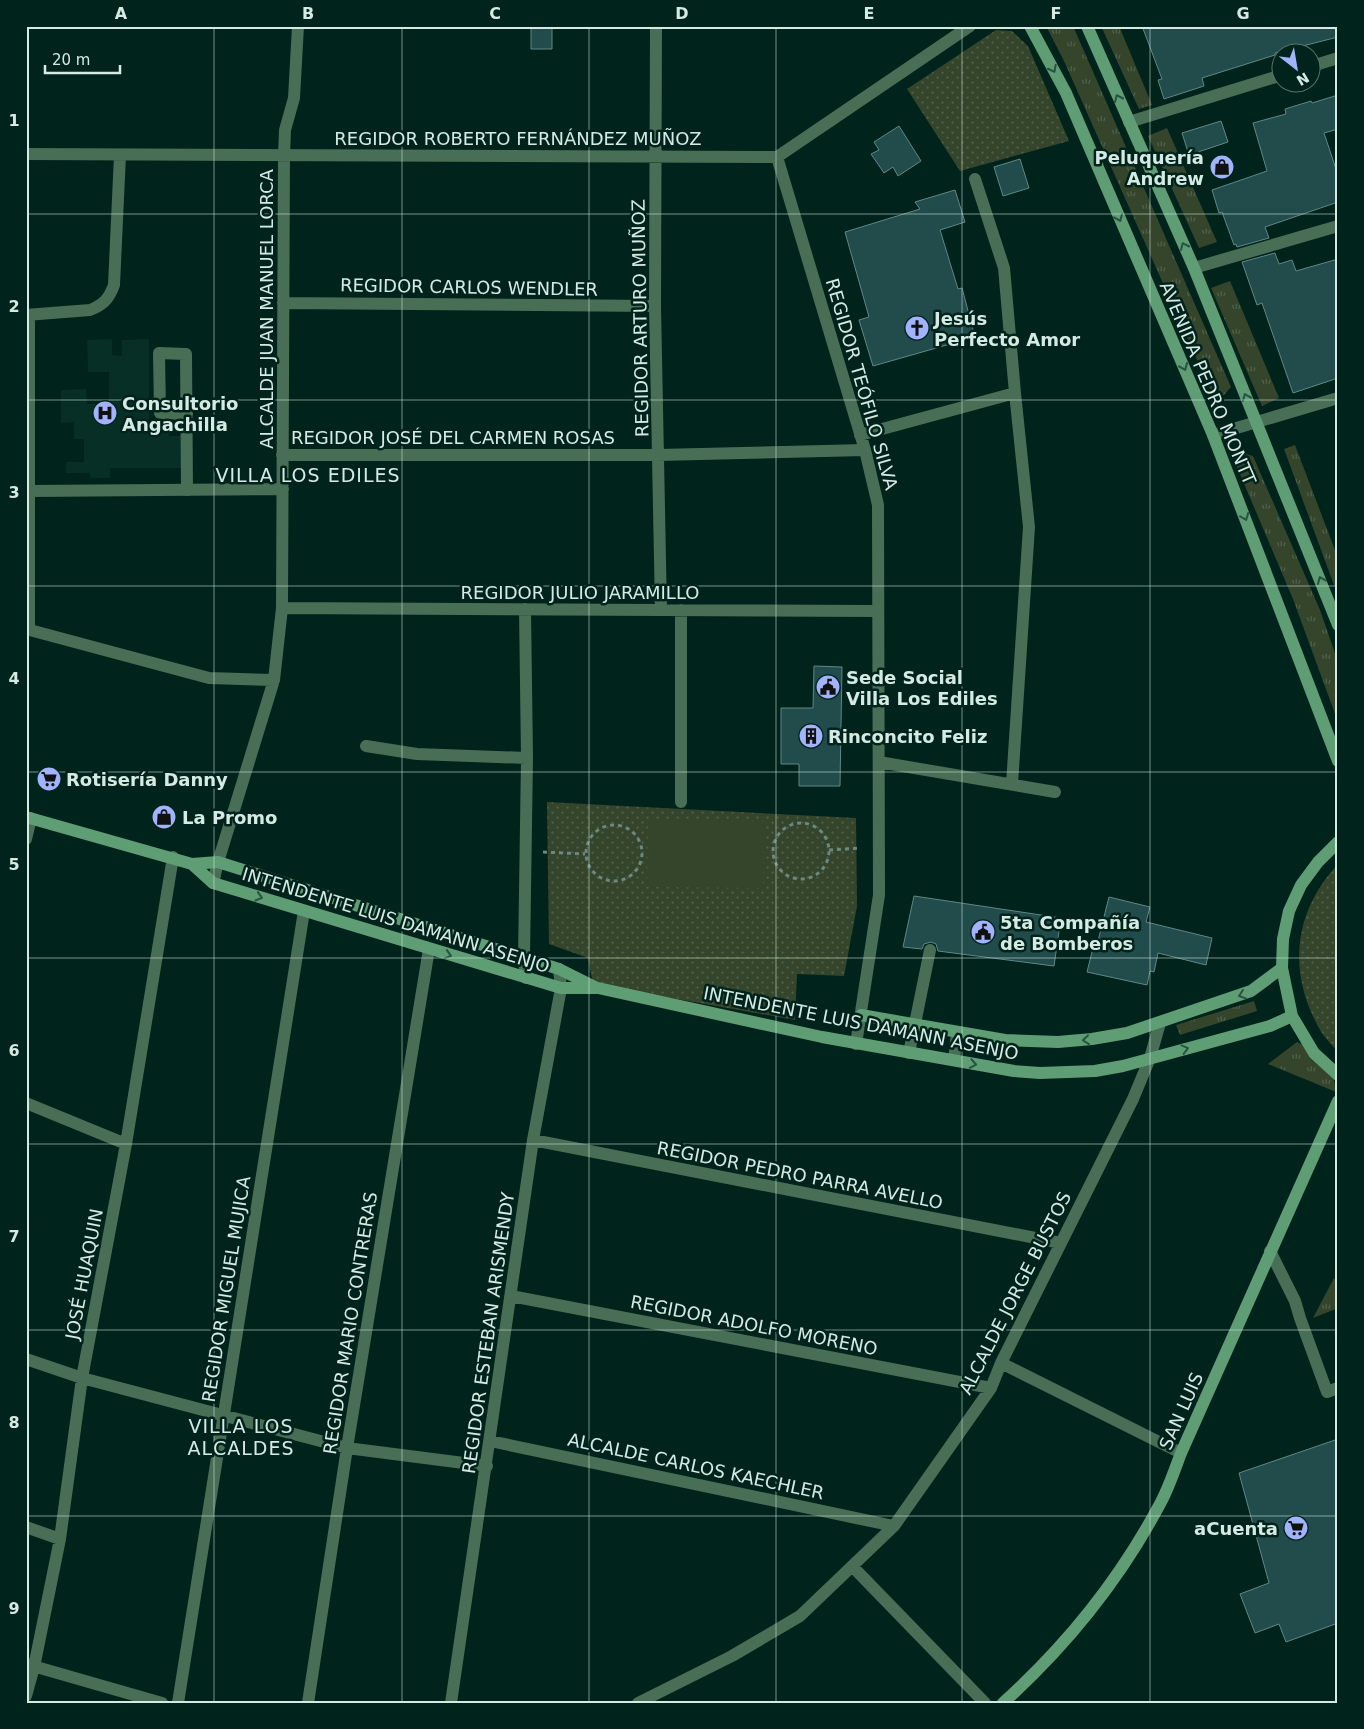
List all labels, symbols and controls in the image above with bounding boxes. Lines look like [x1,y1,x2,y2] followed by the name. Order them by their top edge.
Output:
[115,4,128,23] text: A
[302,4,314,23] text: B
[489,4,501,23] text: C
[675,4,689,23] text: D
[864,4,874,23] text: E
[1051,4,1061,23] text: F
[1236,4,1250,23] text: G
[45,42,120,74] scale bar
[1272,42,1322,92] north arrow
[52,51,90,69] text: 20 m
[1047,64,1057,73] one-way arrow
[1294,69,1312,89] text: N
[1114,94,1125,103] one-way arrow
[8,111,20,130] text: 1
[334,128,702,149] street label: REGIDOR ROBERTO FERNÁNDEZ MUÑOZ
[1095,147,1204,189] place label: Peluquería Andrew
[1209,154,1235,180] shop icon: Peluquería Andrew
[256,168,277,449] street label: ALCALDE JUAN MANUEL LORCA
[627,199,653,437] street label: REGIDOR ARTURO MUÑOZ
[1112,213,1123,222] one-way arrow
[1180,242,1191,251] one-way arrow
[340,274,598,300] street label: REGIDOR CARLOS WENDLER
[822,276,902,493] street label: REGIDOR TEÓFILO SILVA
[1156,278,1261,489] street label: AVENIDA PEDRO MONTT
[8,297,20,316] text: 2
[932,308,1080,350] place label: Jesús Perfecto Amor
[904,315,930,341] church icon: Jesús Perfecto Amor
[1177,362,1188,371] one-way arrow
[122,393,238,435] place label: Consultorio Angachilla
[1242,393,1252,402] one-way arrow
[92,400,118,426] hospital icon: Consultorio Angachilla
[291,427,615,448] street label: REGIDOR JOSÉ DEL CARMEN ROSAS
[215,464,401,486] district label: VILLA LOS EDILES
[8,483,20,502] text: 3
[1238,512,1249,521] one-way arrow
[1316,576,1326,584] one-way arrow
[461,582,699,603] street label: REGIDOR JULIO JARAMILLO
[846,667,998,709] place label: Sede Social Villa Los Ediles
[8,669,20,688] text: 4
[815,674,841,700] public building icon: Sede Social Villa Los Ediles
[798,723,824,749] building icon: Rinconcito Feliz
[828,726,987,747] place label: Rinconcito Feliz
[36,766,62,792] supermarket icon: Rotisería Danny
[66,769,228,790] place label: Rotisería Danny
[151,804,177,830] shop icon: La Promo
[182,807,277,828] place label: La Promo
[8,855,20,874] text: 5
[240,863,552,977] street label: INTENDENTE LUIS DAMANN ASENJO
[255,892,263,902] one-way arrow
[1000,912,1140,954] place label: 5ta Compañía de Bomberos
[970,919,996,945] public building icon: 5ta Compañía de Bomberos
[444,949,452,959] one-way arrow
[702,982,1020,1064] street label: INTENDENTE LUIS DAMANN ASENJO
[1238,989,1246,999] one-way arrow
[1082,1034,1090,1045] one-way arrow
[8,1041,20,1060] text: 6
[1180,1044,1188,1054] one-way arrow
[969,1058,978,1068] one-way arrow
[655,1137,945,1213] street label: REGIDOR PEDRO PARRA AVELLO
[198,1174,254,1404] street label: REGIDOR MIGUEL MUJICA
[955,1188,1075,1398] street label: ALCALDE JORGE BUSTOS
[319,1190,381,1456] street label: REGIDOR MARIO CONTRERAS
[458,1190,518,1475] street label: REGIDOR ESTEBAN ARISMENDY
[61,1207,107,1342] street label: JOSÉ HUAQUIN
[8,1227,20,1246] text: 7
[629,1291,879,1359] street label: REGIDOR ADOLFO MORENO
[1155,1369,1207,1453] street label: SAN LUIS
[8,1413,20,1432] text: 8
[187,1415,295,1459] district label: VILLA LOS ALCALDES
[566,1429,826,1503] street label: ALCALDE CARLOS KAECHLER
[1283,1515,1309,1541] supermarket icon: aCuenta
[1194,1518,1278,1539] place label: aCuenta
[8,1599,20,1618] text: 9

